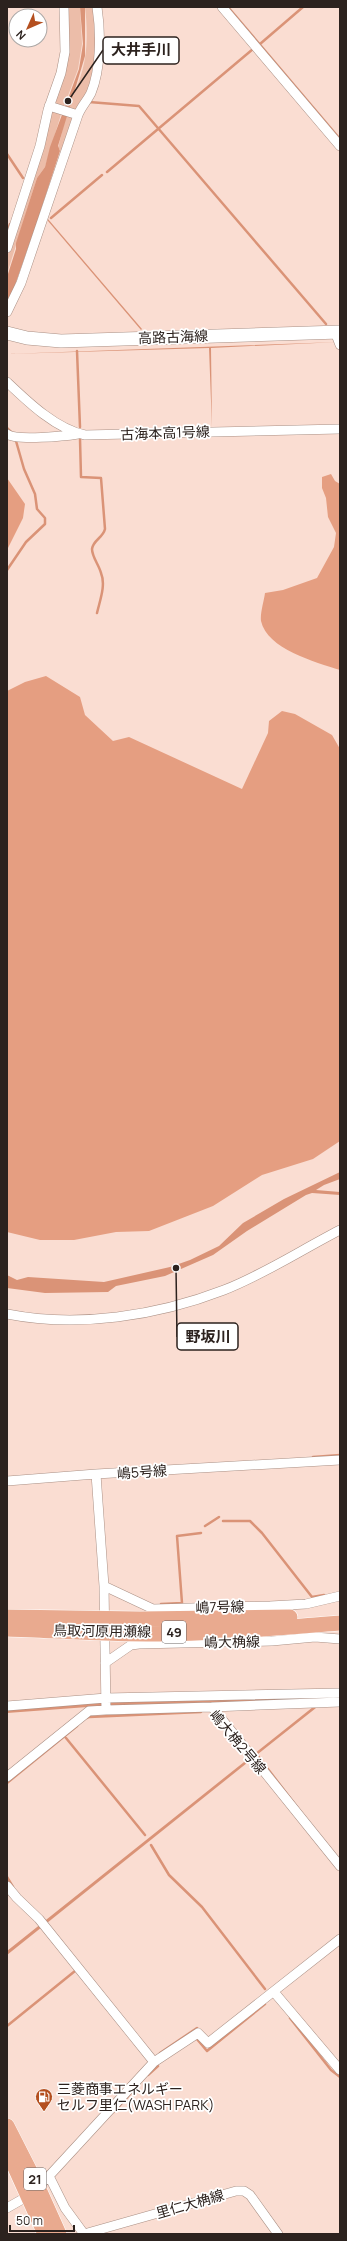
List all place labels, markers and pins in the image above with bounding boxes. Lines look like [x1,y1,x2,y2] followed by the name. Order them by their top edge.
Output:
[103,37,179,64] callout: 大井手川
[177,1323,238,1350] callout: 野坂川
[57,2079,214,2114] place label: 三菱商事エネルギー セルフ里仁(WASH PARK)
[34,2087,54,2112] fuel station icon: 三菱商事エネルギー セルフ里仁(WASH PARK)

